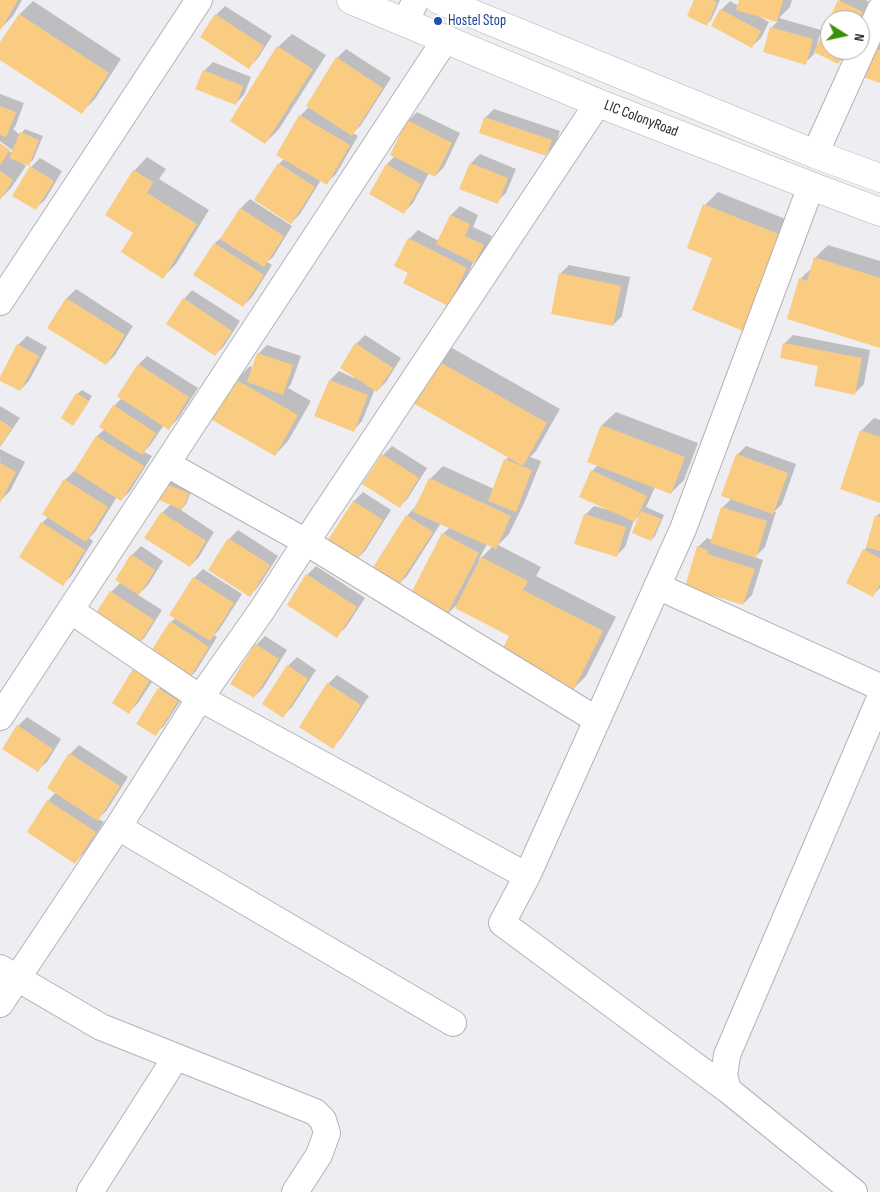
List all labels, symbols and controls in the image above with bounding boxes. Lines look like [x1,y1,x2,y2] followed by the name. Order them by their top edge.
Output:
[820,10,870,60] north arrow
[448,12,506,30] place label: Hostel Stop
[432,15,444,27] marker: Hostel Stop
[850,32,868,43] text: N
[601,97,681,141] street label: LIC ColonyRoad

